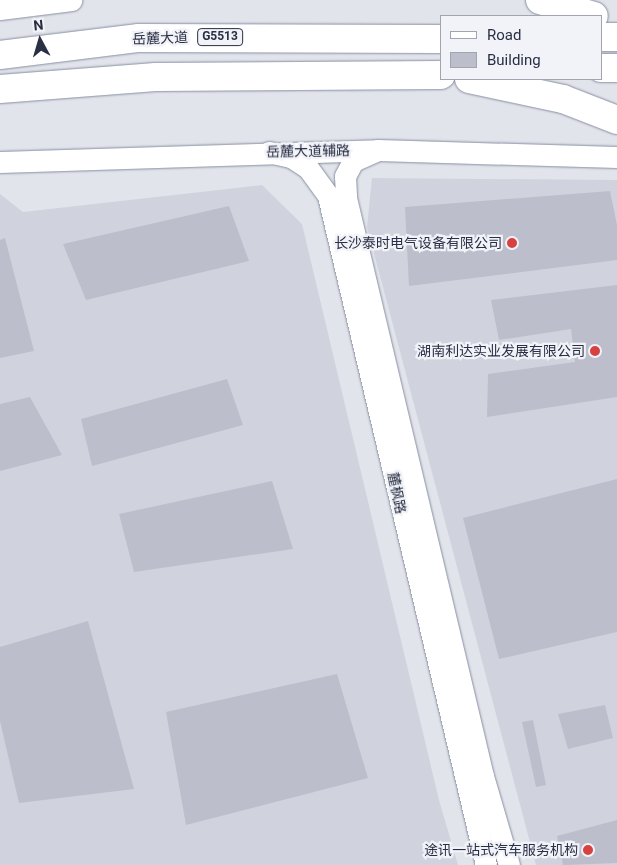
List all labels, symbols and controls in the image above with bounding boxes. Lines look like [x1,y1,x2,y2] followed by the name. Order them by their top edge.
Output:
[15,15,65,65] north arrow
[440,15,602,80] legend
[33,17,44,34] text: N
[487,26,521,44] text: Road
[196,28,244,46] road number: G5513
[132,29,188,47] street label: 岳麓大道
[487,51,541,69] text: Building
[266,142,350,160] street label: 岳麓大道辅路
[334,235,502,251] place label: 长沙泰时电气设备有限公司
[506,237,518,249] marker: 长沙泰时电气设备有限公司
[417,343,585,359] place label: 湖南利达实业发展有限公司
[589,345,601,357] marker: 湖南利达实业发展有限公司
[384,471,410,515] street label: 麓枫路
[424,842,578,858] place label: 途讯一站式汽车服务机构
[582,844,594,856] marker: 途讯一站式汽车服务机构

